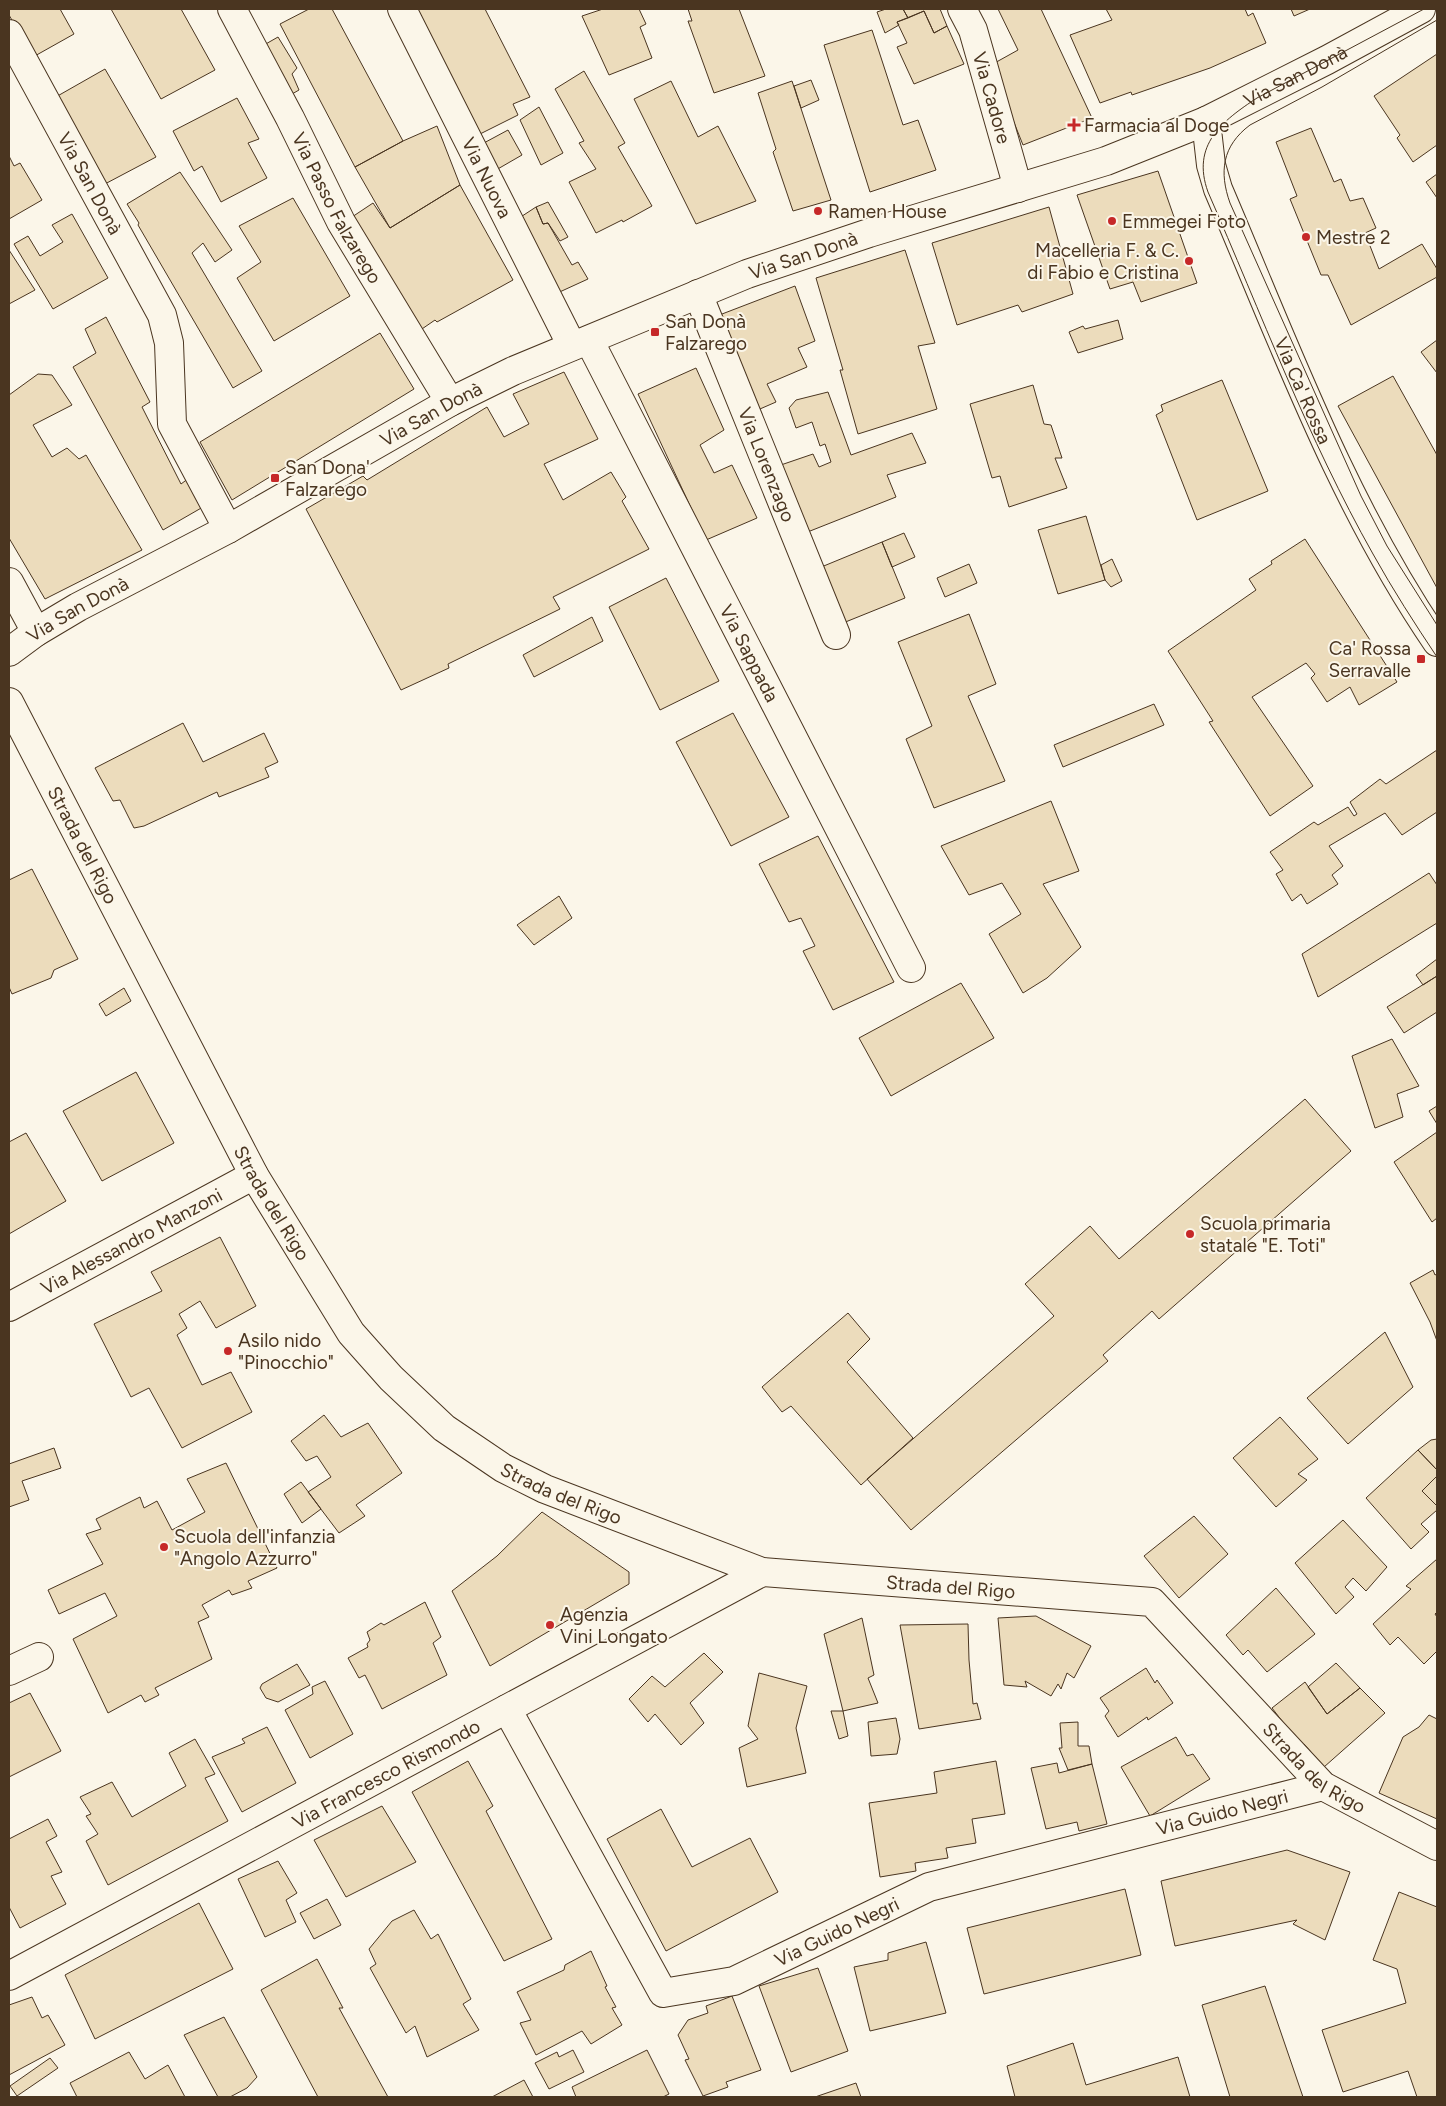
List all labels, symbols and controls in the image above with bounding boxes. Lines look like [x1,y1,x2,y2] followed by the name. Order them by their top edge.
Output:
[1240,40,1351,112] street label: Via San Donà
[968,49,1016,146] street label: Via Cadore
[1084,114,1229,137] place label: Farmacia al Doge
[1068,119,1080,131] marker: Farmacia al Doge
[53,128,127,239] street label: Via San Donà
[287,129,387,288] street label: Via Passo Falzarego
[457,134,517,222] street label: Via Nuova
[828,200,947,223] place label: Ramen House
[812,205,824,217] marker: Ramen House
[1122,210,1246,233] place label: Emmegei Foto
[1106,215,1118,227] marker: Emmegei Foto
[1316,226,1391,249] place label: Mestre 2
[746,227,861,285] street label: Via San Donà
[1300,231,1312,243] marker: Mestre 2
[1027,239,1179,284] place label: Macelleria F. & C. di Fabio e Cristina
[1183,255,1195,267] marker: Macelleria F. & C. di Fabio e Cristina
[665,310,747,355] place label: San Donà Falzarego
[649,326,661,338] marker: San Donà Falzarego
[1269,334,1336,448] street label: Via Ca' Rossa
[376,377,486,452] street label: Via San Donà
[733,404,800,525] street label: Via Lorenzago
[285,456,370,501] place label: San Dona' Falzarego
[269,472,281,484] marker: San Dona' Falzarego
[22,572,132,647] street label: Via San Donà
[715,601,784,706] street label: Via Sappada
[1328,637,1411,682] place label: Ca' Rossa Serravalle
[1415,653,1427,665] marker: Ca' Rossa Serravalle
[43,782,123,908] street label: Strada del Rigo
[229,1142,315,1265] street label: Strada del Rigo
[37,1183,226,1300] street label: Via Alessandro Manzoni
[1200,1212,1331,1257] place label: Scuola primaria statale "E. Toti"
[1184,1228,1196,1240] marker: Scuola primaria statale "E. Toti"
[238,1329,334,1374] place label: Asilo nido "Pinocchio"
[222,1345,234,1357] marker: Asilo nido "Pinocchio"
[497,1458,625,1529] street label: Strada del Rigo
[174,1525,335,1570] place label: Scuola dell'infanzia "Angolo Azzurro"
[158,1541,170,1553] marker: Scuola dell'infanzia "Angolo Azzurro"
[885,1571,1016,1603] street label: Strada del Rigo
[560,1603,668,1648] place label: Agenzia Vini Longato
[544,1619,556,1631] marker: Agenzia Vini Longato
[289,1714,484,1834] street label: Via Francesco Rismondo
[1258,1718,1369,1818] street label: Strada del Rigo
[1154,1784,1291,1840] street label: Via Guido Negri
[771,1892,903,1972] street label: Via Guido Negri

